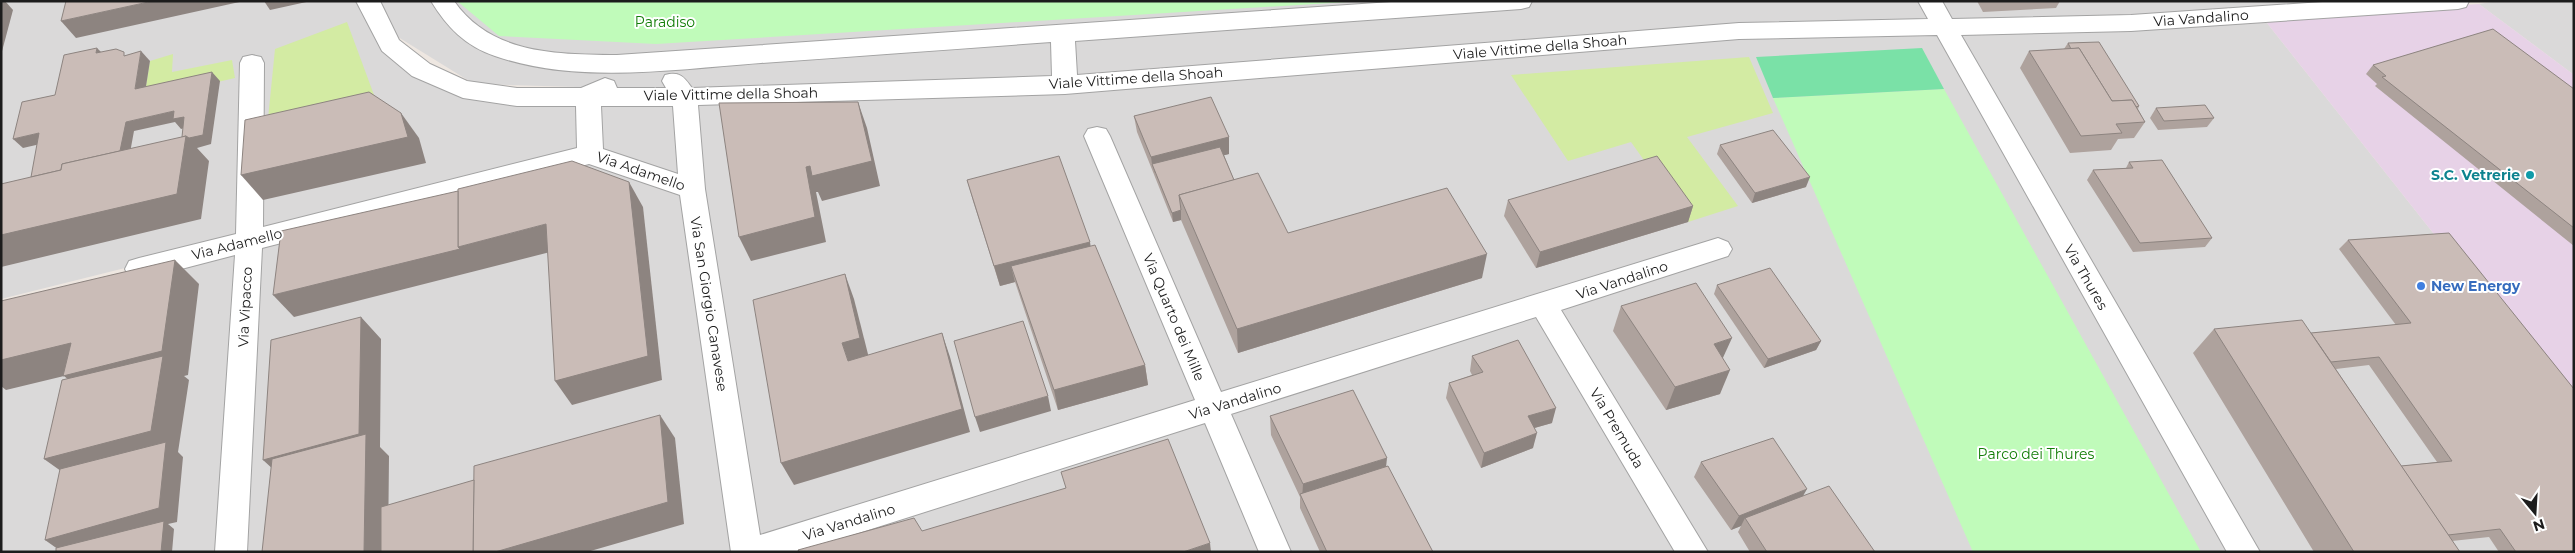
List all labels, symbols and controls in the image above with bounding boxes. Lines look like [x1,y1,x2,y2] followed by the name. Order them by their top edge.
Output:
[2153,6,2249,30] street label: Via Vandalino
[635,13,695,31] park label: Paradiso
[1452,30,1628,64] street label: Viale Vittime della Shoah
[1048,63,1224,93] street label: Viale Vittime della Shoah
[644,83,818,105] street label: Viale Vittime della Shoah
[594,147,688,195] street label: Via Adamello
[2431,166,2520,184] place label: S.C. Vetrerie
[2524,169,2536,181] marker: S.C. Vetrerie
[686,215,732,393] street label: Via San Giorgio Canavese
[190,224,284,264] street label: Via Adamello
[2060,241,2112,313] street label: Via Thures
[1139,251,1209,383] street label: Via Quarto dei Mille
[1574,257,1670,303] street label: Via Vandalino
[234,266,256,348] street label: Via Vipacco
[2431,277,2521,295] place label: New Energy
[2415,280,2427,292] marker: New Energy
[1187,378,1283,424] street label: Via Vandalino
[1586,384,1648,472] street label: Via Premuda
[1978,445,2095,463] park label: Parco dei Thures
[2510,488,2560,538] north arrow
[801,499,897,545] street label: Via Vandalino
[2531,515,2547,536] text: N

